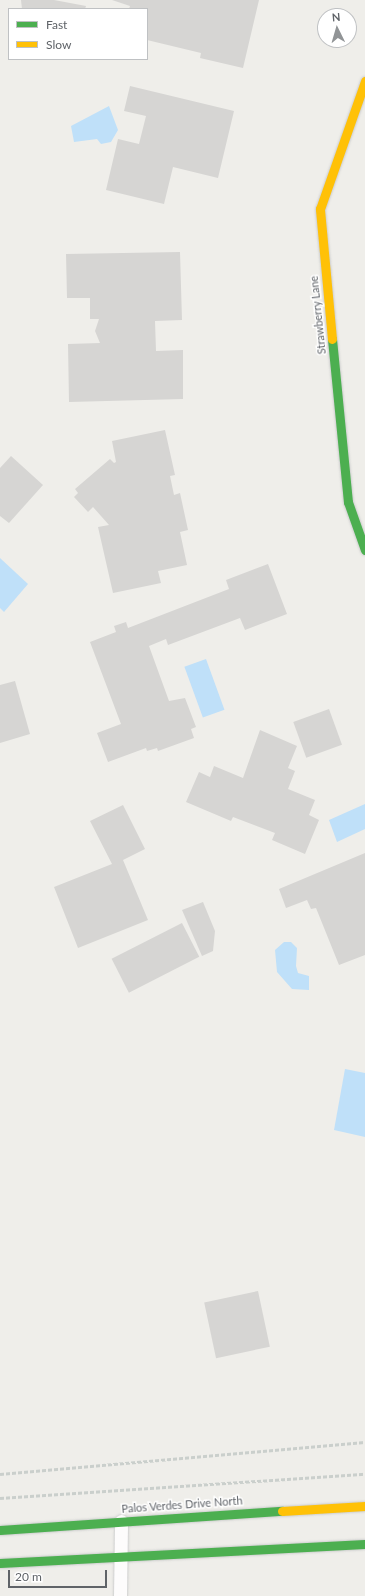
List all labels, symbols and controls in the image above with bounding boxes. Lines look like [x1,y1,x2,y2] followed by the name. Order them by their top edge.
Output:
[8,8,148,60] legend
[317,8,357,48] north arrow
[331,10,341,23] text: N
[46,17,67,32] text: Fast
[46,37,71,52] text: Slow
[307,275,329,355] street label: Strawberry Lane
[121,1494,243,1516] street label: Palos Verdes Drive North
[10,1562,109,1588] scale bar
[15,1569,42,1584] text: 20 m

